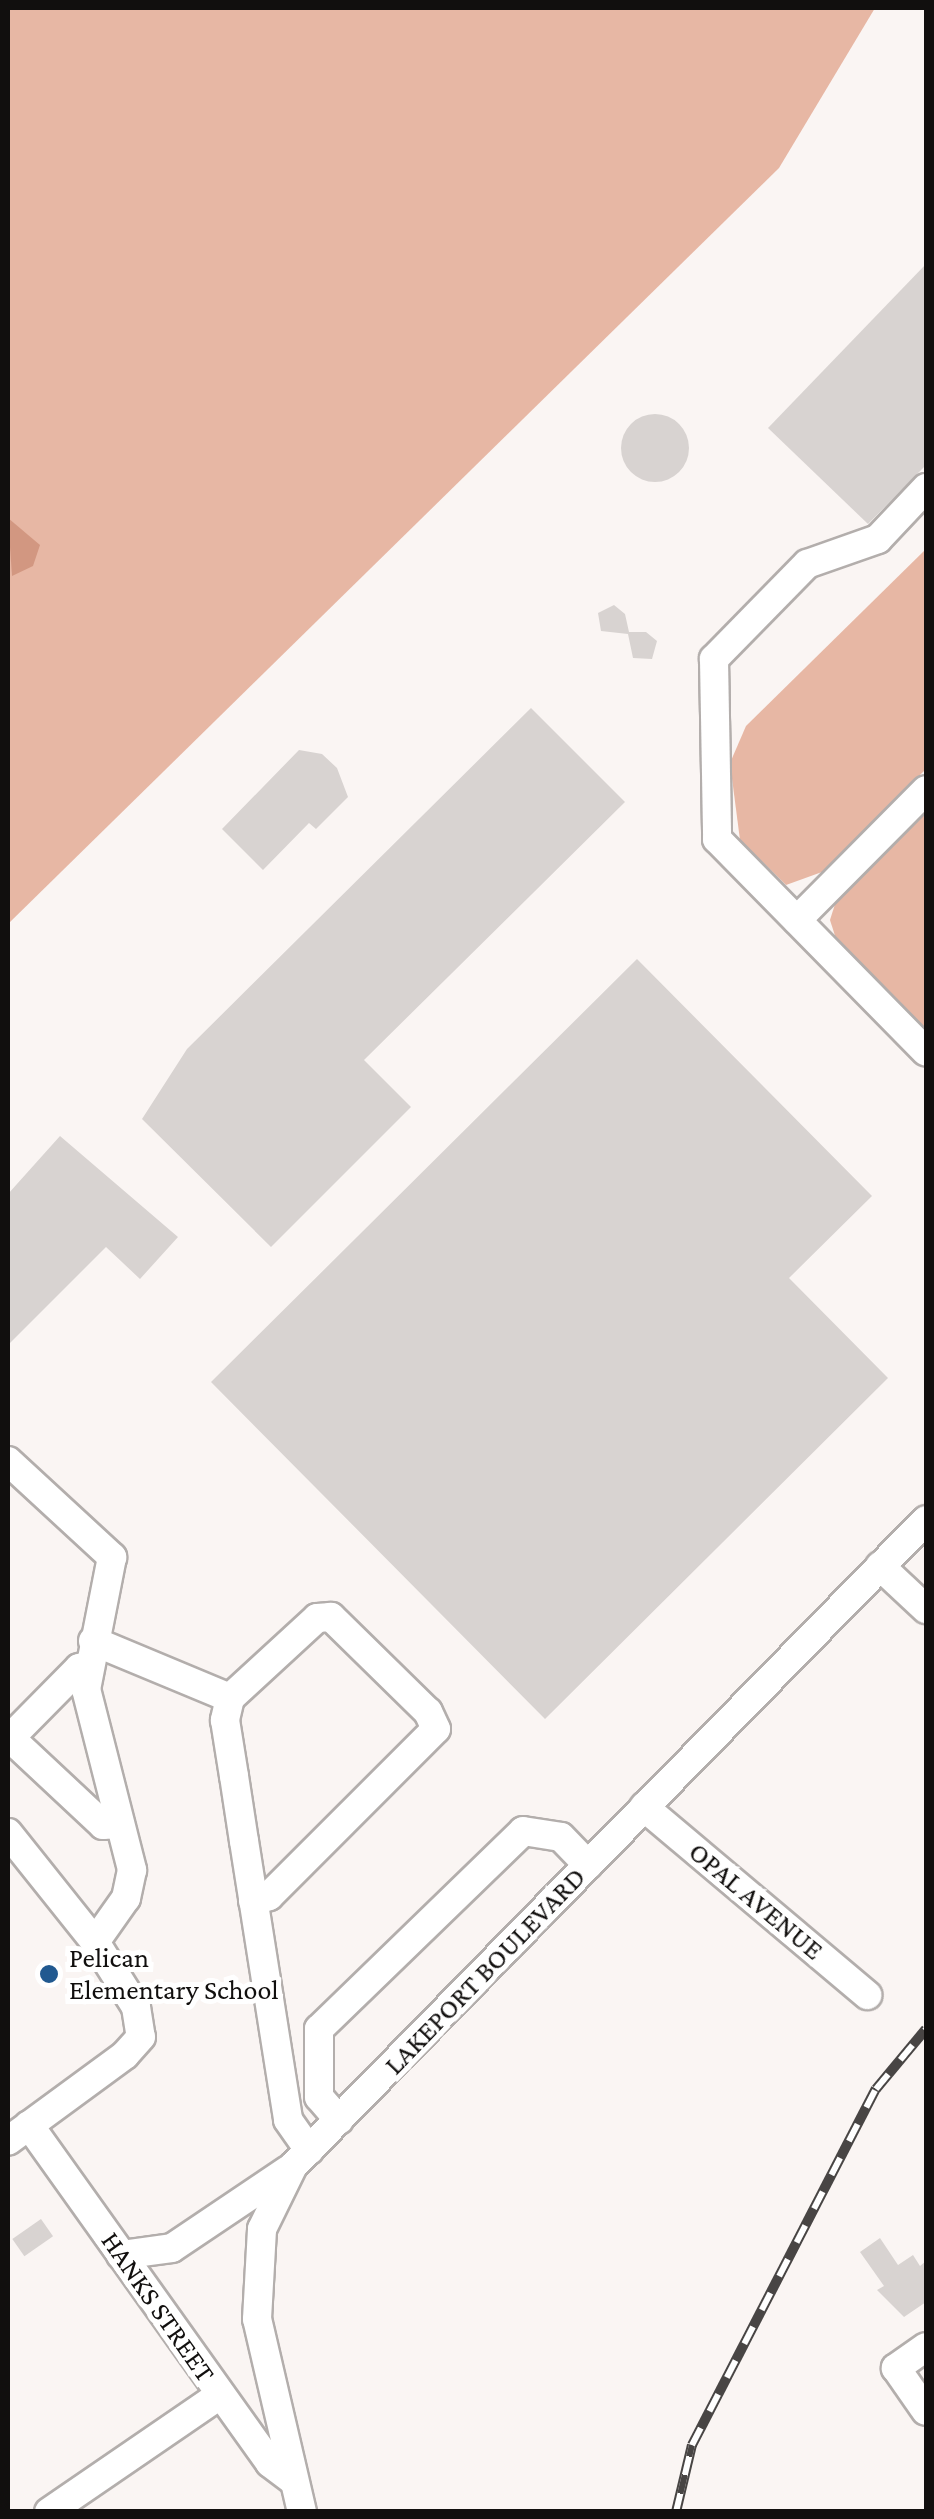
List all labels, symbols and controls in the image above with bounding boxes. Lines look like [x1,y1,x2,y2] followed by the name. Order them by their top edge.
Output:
[682,1835,830,1967] street label: OPAL AVENUE
[377,1860,593,2082] street label: LAKEPORT BOULEVARD
[69,1941,279,2007] place label: Pelican Elementary School
[38,1963,60,1985] marker: Pelican Elementary School
[94,2225,222,2389] street label: HANKS STREET

